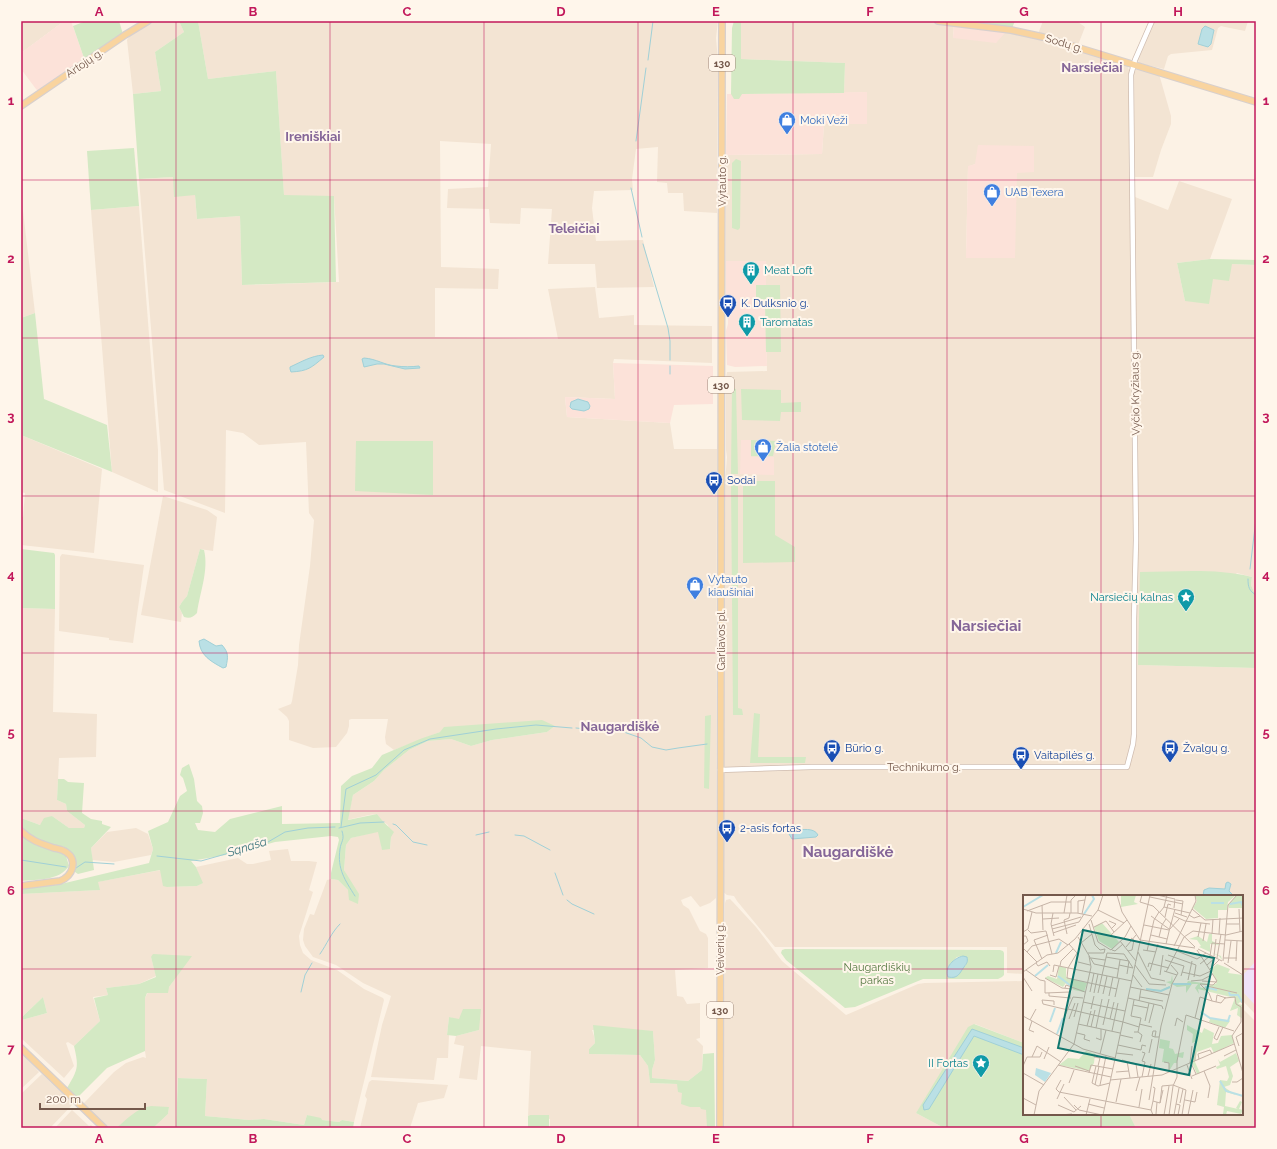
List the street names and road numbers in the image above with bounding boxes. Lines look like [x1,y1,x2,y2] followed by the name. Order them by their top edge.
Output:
[1044,32,1084,55] street label: Sodų g.
[63,46,105,81] street label: Artojų g.
[709,55,735,71] road number: 130
[716,155,729,207] street label: Vytauto g.
[1128,350,1143,436] street label: Vyčio Kryžiaus g.
[708,377,734,393] road number: 130
[715,609,728,671] street label: Garliavos pl.
[887,761,961,774] street label: Technikumo g.
[714,923,727,975] street label: Veiverių g.
[707,1002,733,1018] road number: 130

